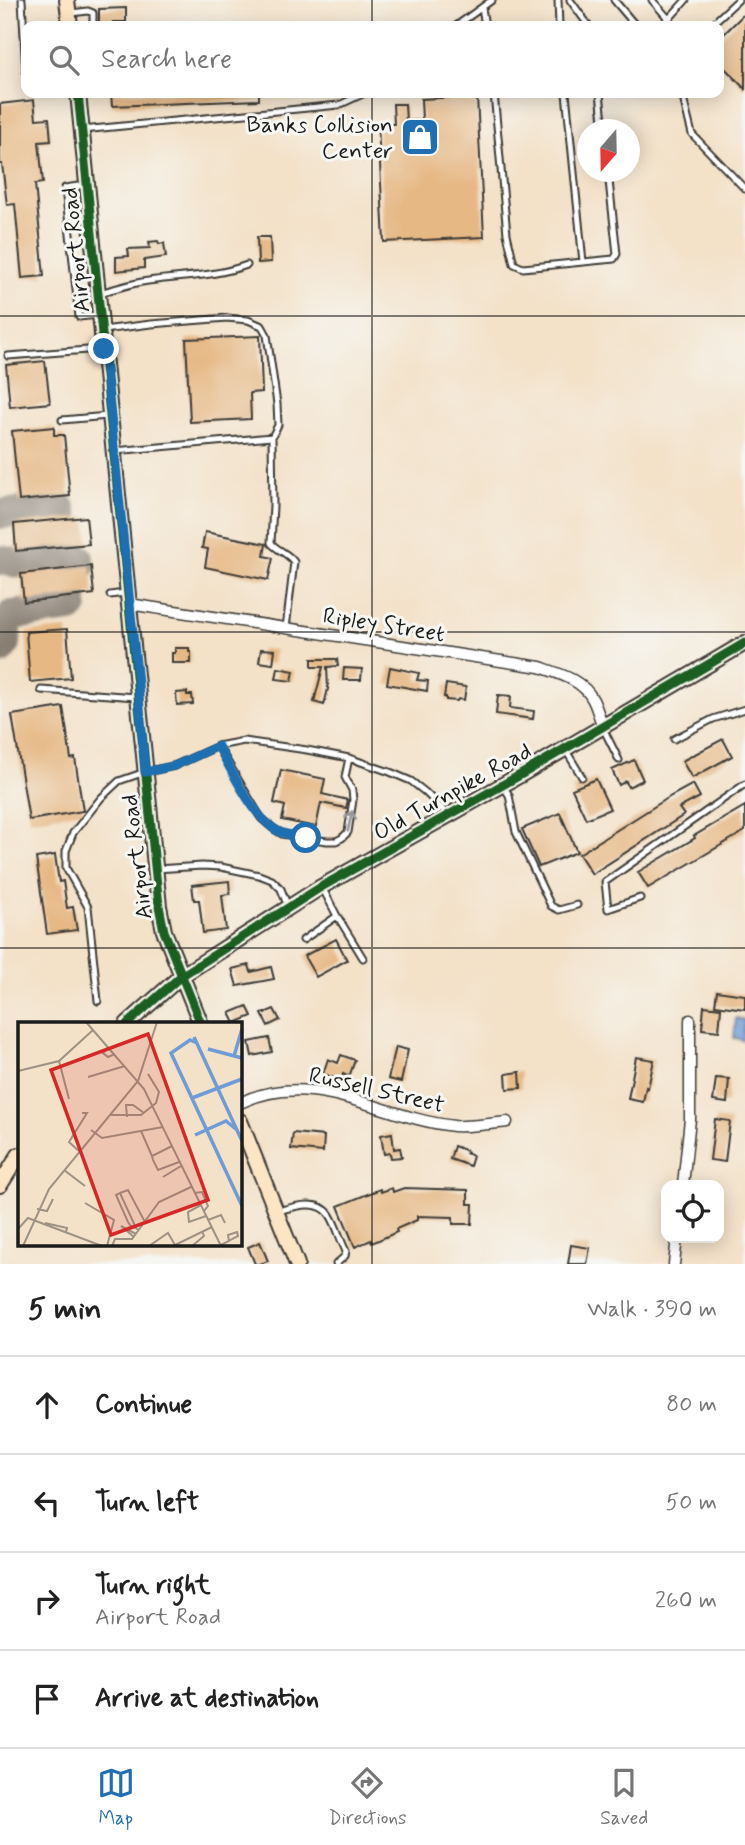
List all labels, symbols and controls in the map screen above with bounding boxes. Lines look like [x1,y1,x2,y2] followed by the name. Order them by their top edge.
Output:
[21,21,724,98] search box
[45,41,83,79] icon: search
[101,43,232,77] text: Search here
[246,111,393,167] place label: Banks Collision Center
[399,116,441,158] shop icon: Banks Collision Center
[577,119,640,182] north arrow
[55,186,98,314] street label: Airport Road
[88,333,119,364] route end
[321,602,447,650] street label: Ripley Street
[369,737,537,849] street label: Old Turnpike Road
[115,792,161,921] street label: Airport Road
[344,810,357,832] one-way arrow
[290,822,321,853] route start
[18,1022,242,1246] inset map
[306,1061,448,1121] street label: Russell Street
[661,1180,724,1243] map controls
[661,1180,724,1243] button: locate
[28,1290,102,1329] text: 5 min
[587,1295,717,1325] text: Walk · 390 m
[28,1386,66,1424] icon: ahead
[95,1388,192,1422] text: Continue
[666,1390,717,1420] text: 80 m
[28,1484,66,1522] icon: left
[95,1486,199,1520] text: Turn left
[666,1488,717,1518] text: 50 m
[95,1569,211,1603] text: Turn right
[28,1582,66,1620] icon: right
[655,1586,717,1616] text: 260 m
[95,1603,221,1633] text: Airport Road
[28,1680,66,1718] icon: arrive
[95,1682,319,1716] text: Arrive at destination
[97,1764,135,1831] tab: Map
[328,1764,407,1831] tab: Directions
[600,1764,648,1831] tab: Saved

